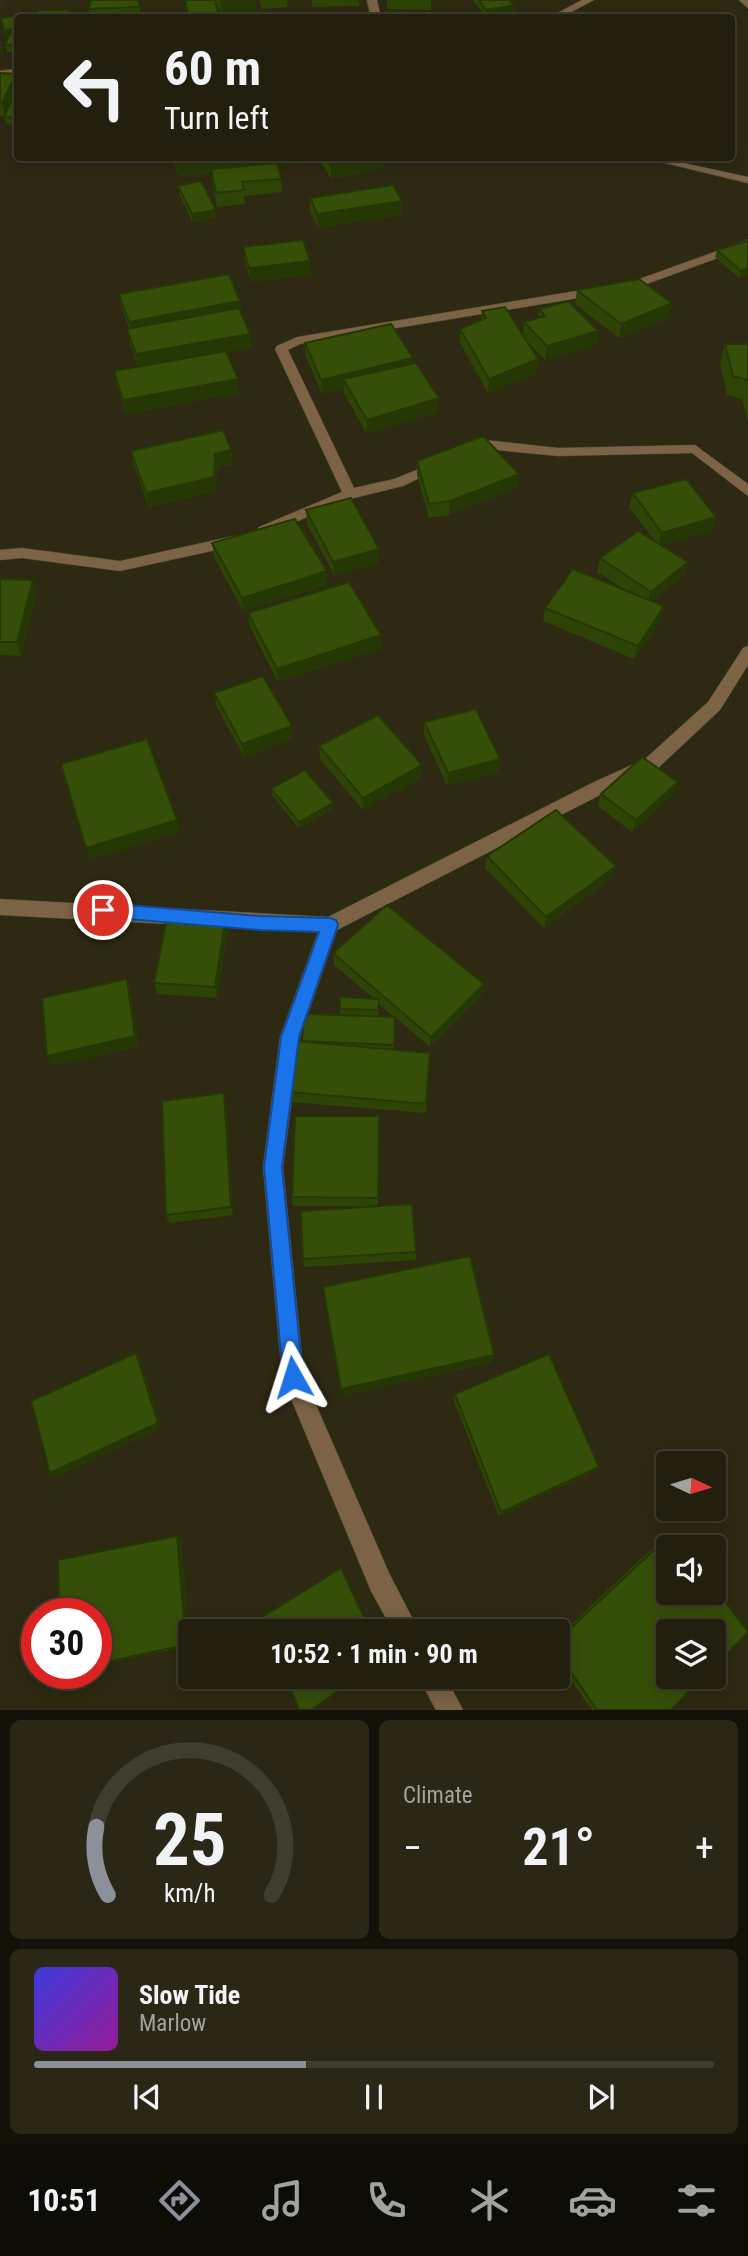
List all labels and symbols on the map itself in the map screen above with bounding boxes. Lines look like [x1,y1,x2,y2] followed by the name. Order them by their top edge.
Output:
[73,880,133,940] pin
[256,1340,330,1414] position arrow
[656,1451,726,1521] north arrow
[21,1598,112,1689] speed limit sign: 30

